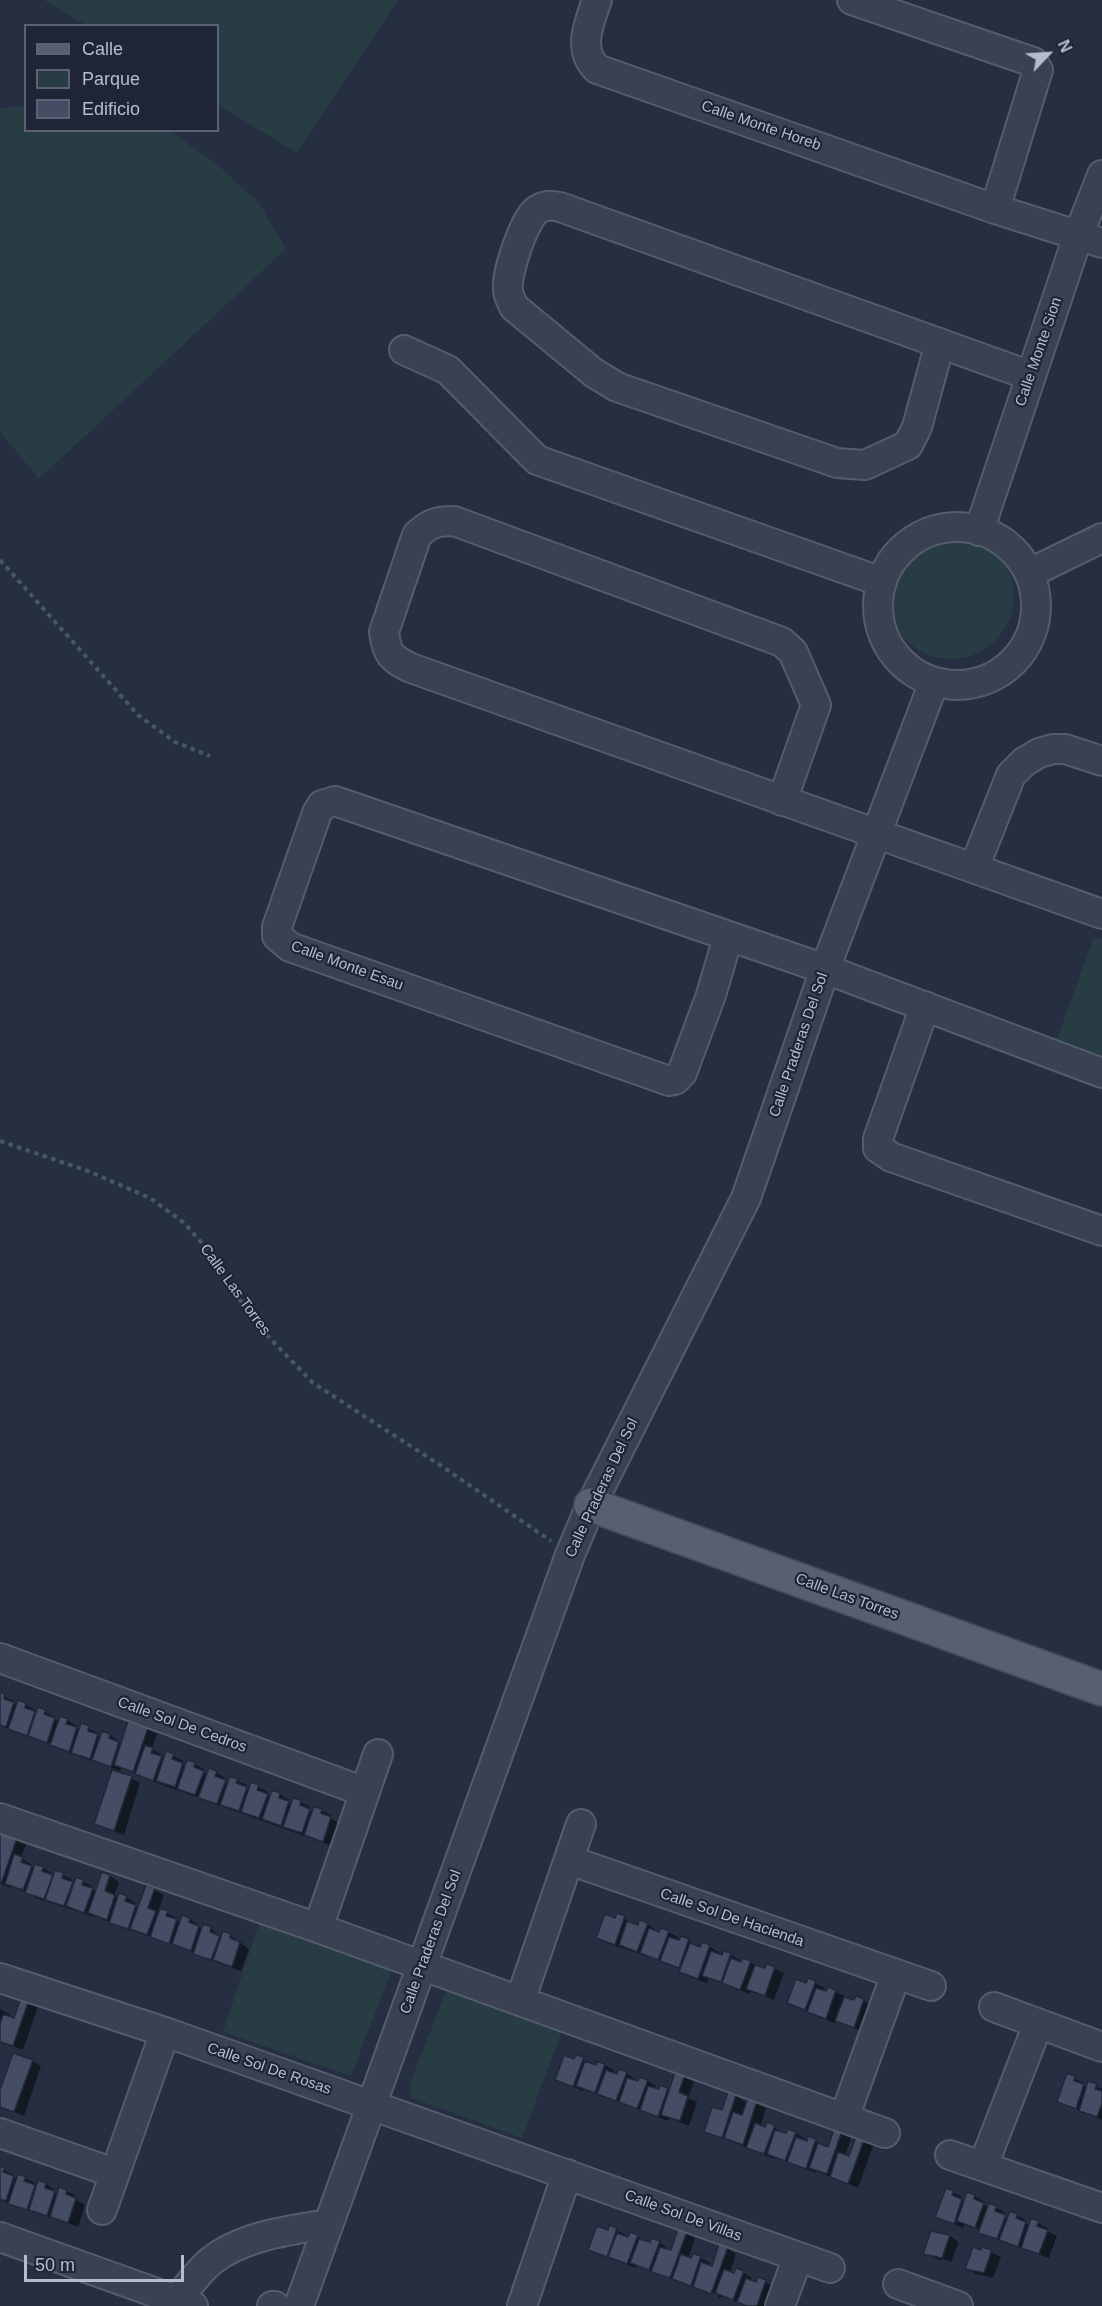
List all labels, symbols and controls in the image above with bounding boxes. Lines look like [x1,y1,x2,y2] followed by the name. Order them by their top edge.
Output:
[24,24,219,132] legend
[1018,24,1078,84] north arrow
[1055,37,1075,55] text: N
[82,39,123,59] text: Calle
[82,69,140,89] text: Parque
[699,97,823,155] street label: Calle Monte Horeb
[82,99,140,119] text: Edificio
[1012,295,1066,409] street label: Calle Monte Sion
[288,937,406,995] street label: Calle Monte Esau
[766,970,832,1120] street label: Calle Praderas Del Sol
[196,1241,274,1339] street label: Calle Las Torres
[562,1415,642,1561] street label: Calle Praderas Del Sol
[793,1570,901,1624] street label: Calle Las Torres
[115,1693,249,1757] street label: Calle Sol De Cedros
[397,1868,465,2016] street label: Calle Praderas Del Sol
[658,1885,806,1951] street label: Calle Sol De Hacienda
[205,2039,333,2099] street label: Calle Sol De Rosas
[622,2186,744,2246] street label: Calle Sol De Villas
[27,2243,188,2281] scale bar
[35,2255,75,2275] text: 50 m

